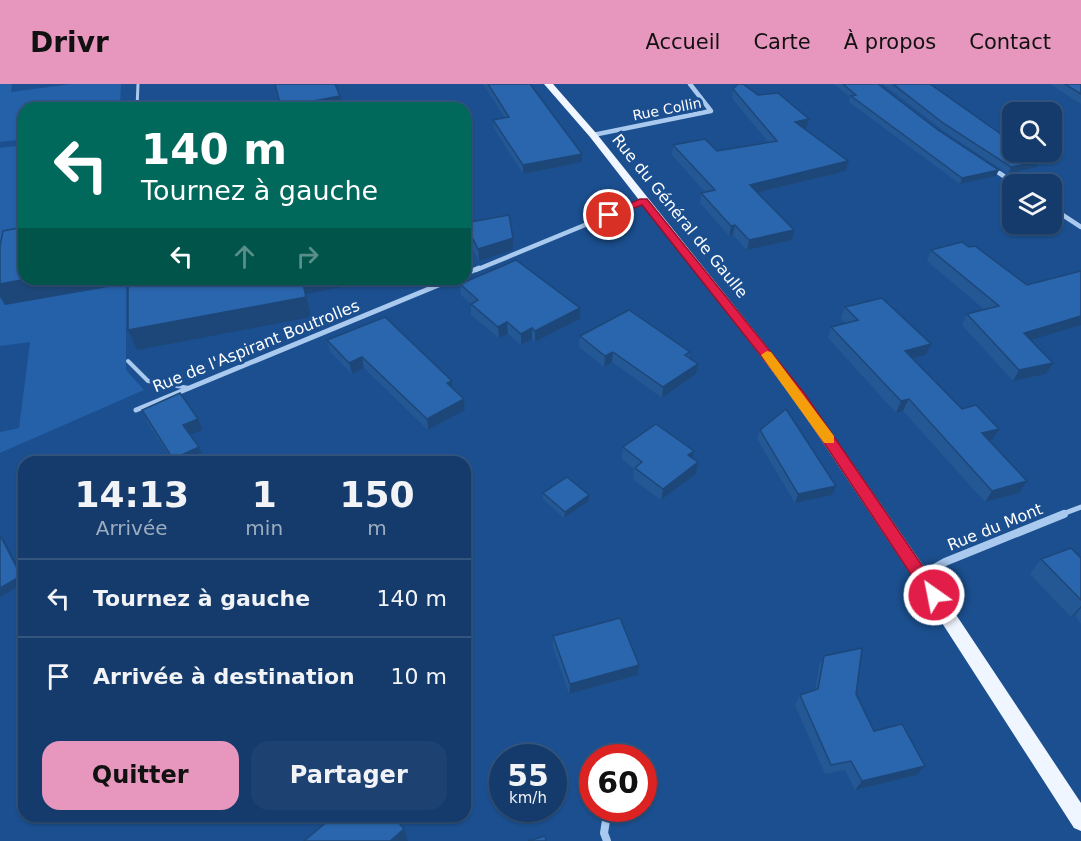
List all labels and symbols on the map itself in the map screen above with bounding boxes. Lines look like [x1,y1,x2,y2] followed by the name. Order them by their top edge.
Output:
[631,94,703,124] street label: Rue Collin
[608,130,752,302] street label: Rue du Général de Gaulle
[583,189,634,240] pin
[150,296,362,396] street label: Rue de l'Aspirant Boutrolles
[945,499,1045,555] street label: Rue du Mont
[902,563,966,627] position arrow
[579,744,657,822] speed limit sign: 60

